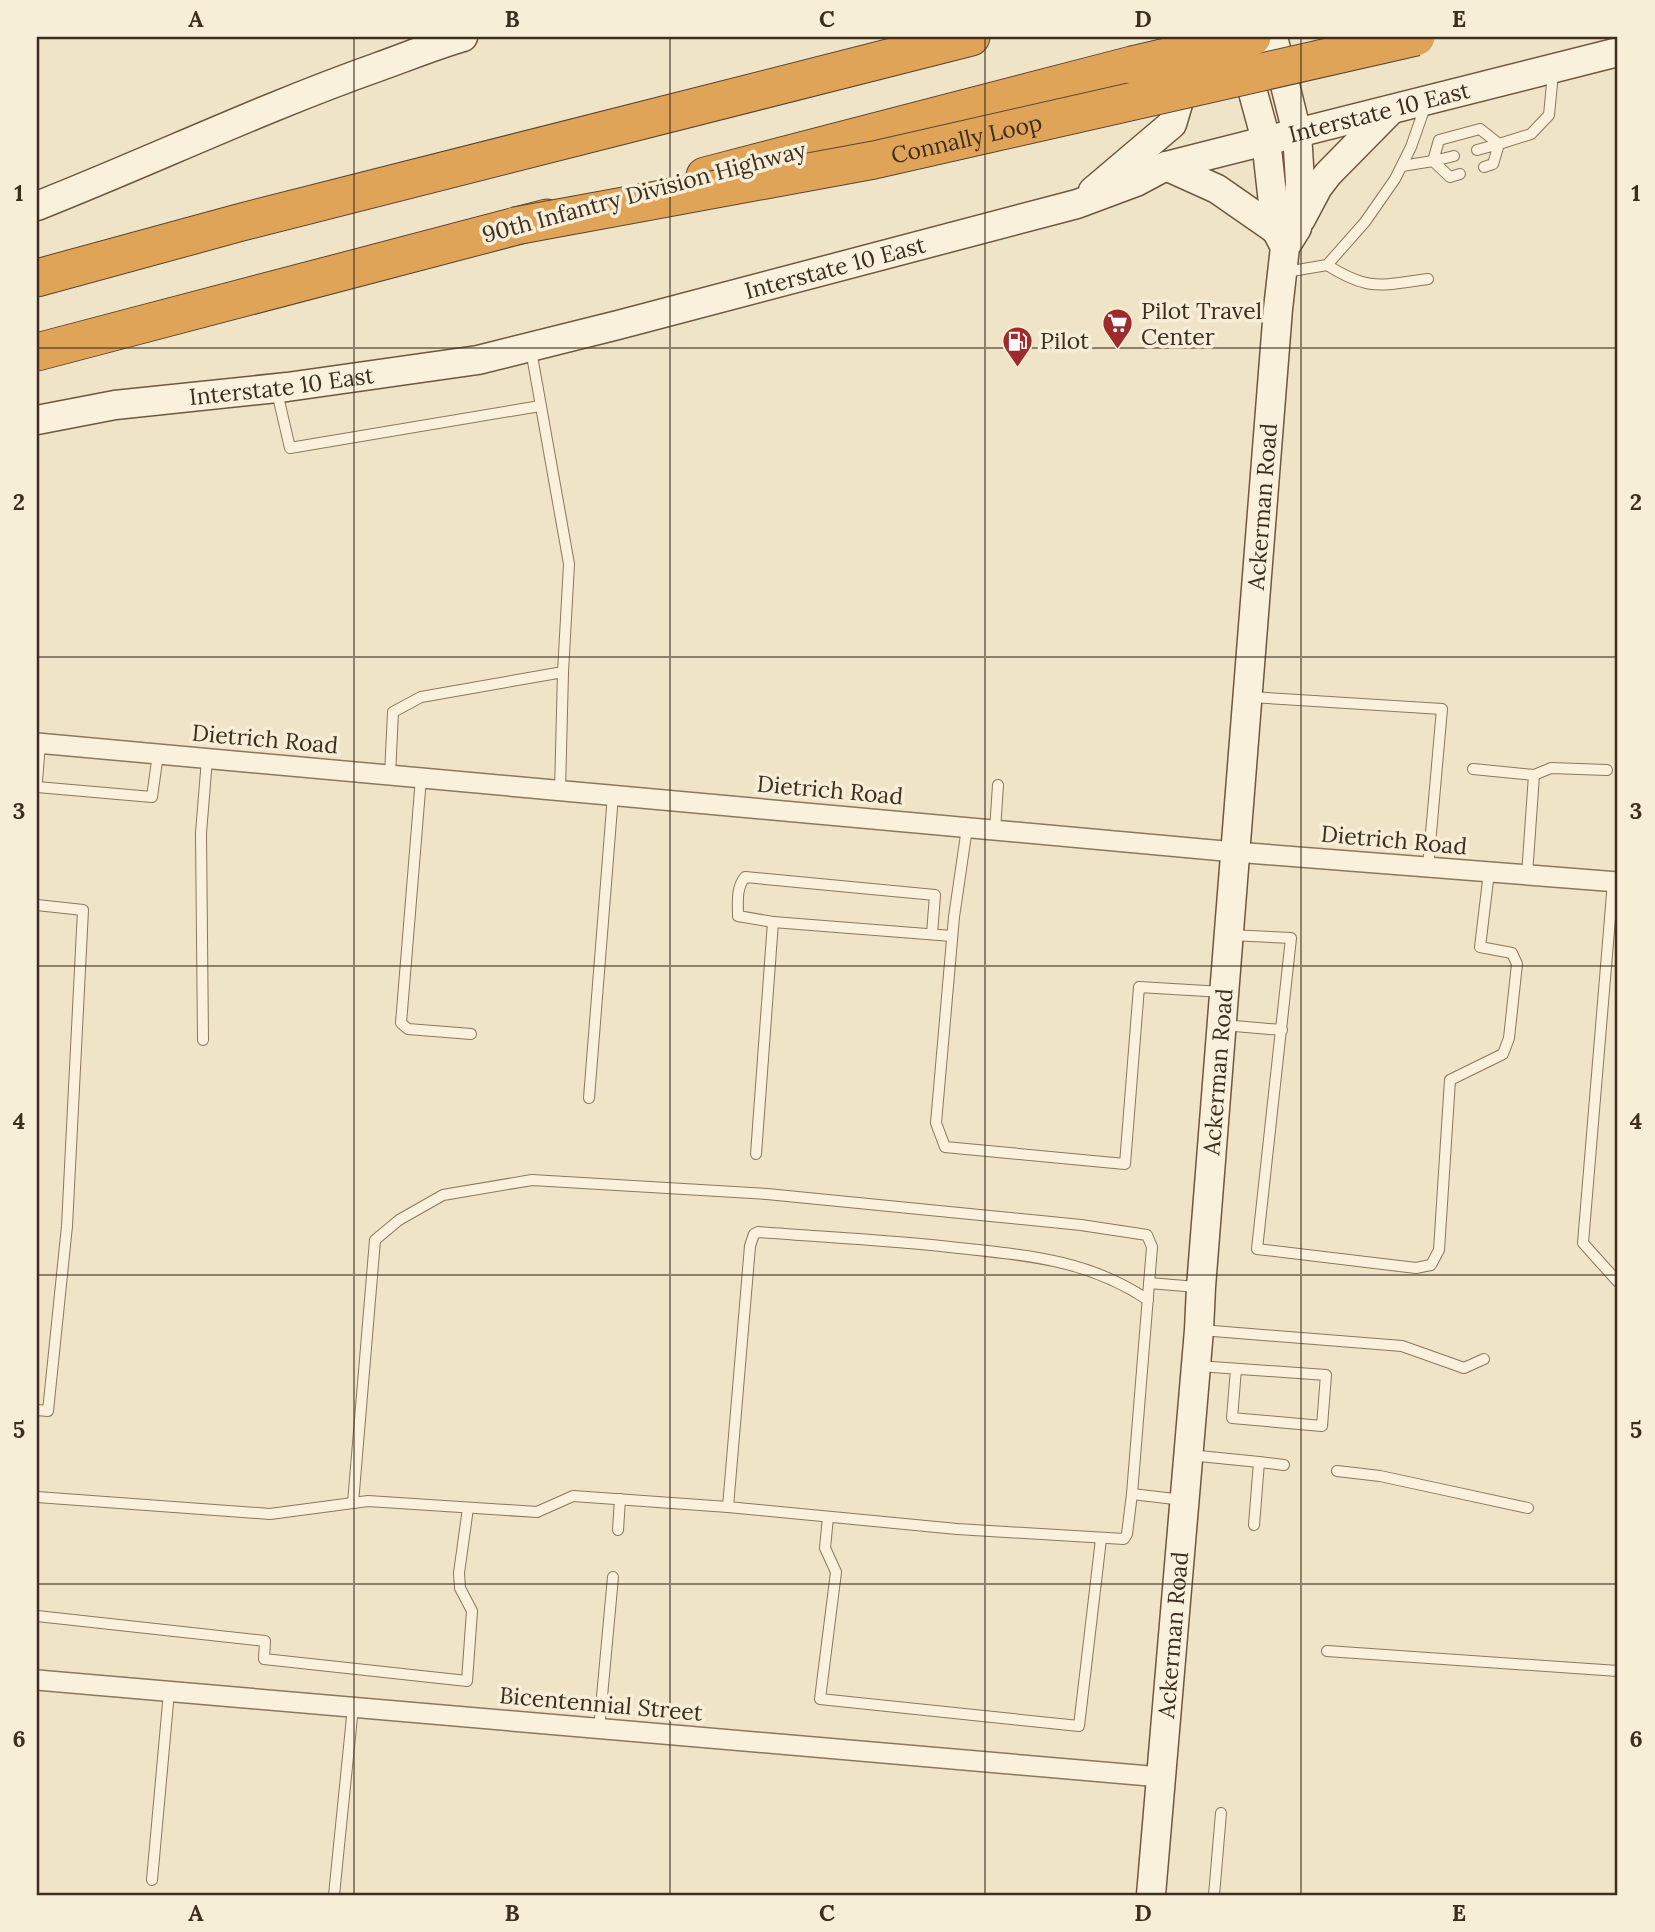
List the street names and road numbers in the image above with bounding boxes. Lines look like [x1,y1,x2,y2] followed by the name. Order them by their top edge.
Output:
[1285,75,1473,149] street label: Interstate 10 East
[888,107,1045,170] street label: Connally Loop
[479,134,810,249] street label: 90th Infantry Division Highway
[741,230,929,305] street label: Interstate 10 East
[188,360,376,411] street label: Interstate 10 East
[1241,422,1283,592] street label: Ackerman Road
[191,718,340,759] street label: Dietrich Road
[756,769,905,810] street label: Dietrich Road
[1320,819,1469,860] street label: Dietrich Road
[1196,987,1238,1157] street label: Ackerman Road
[1151,1550,1194,1720] street label: Ackerman Road
[498,1680,704,1727] street label: Bicentennial Street

